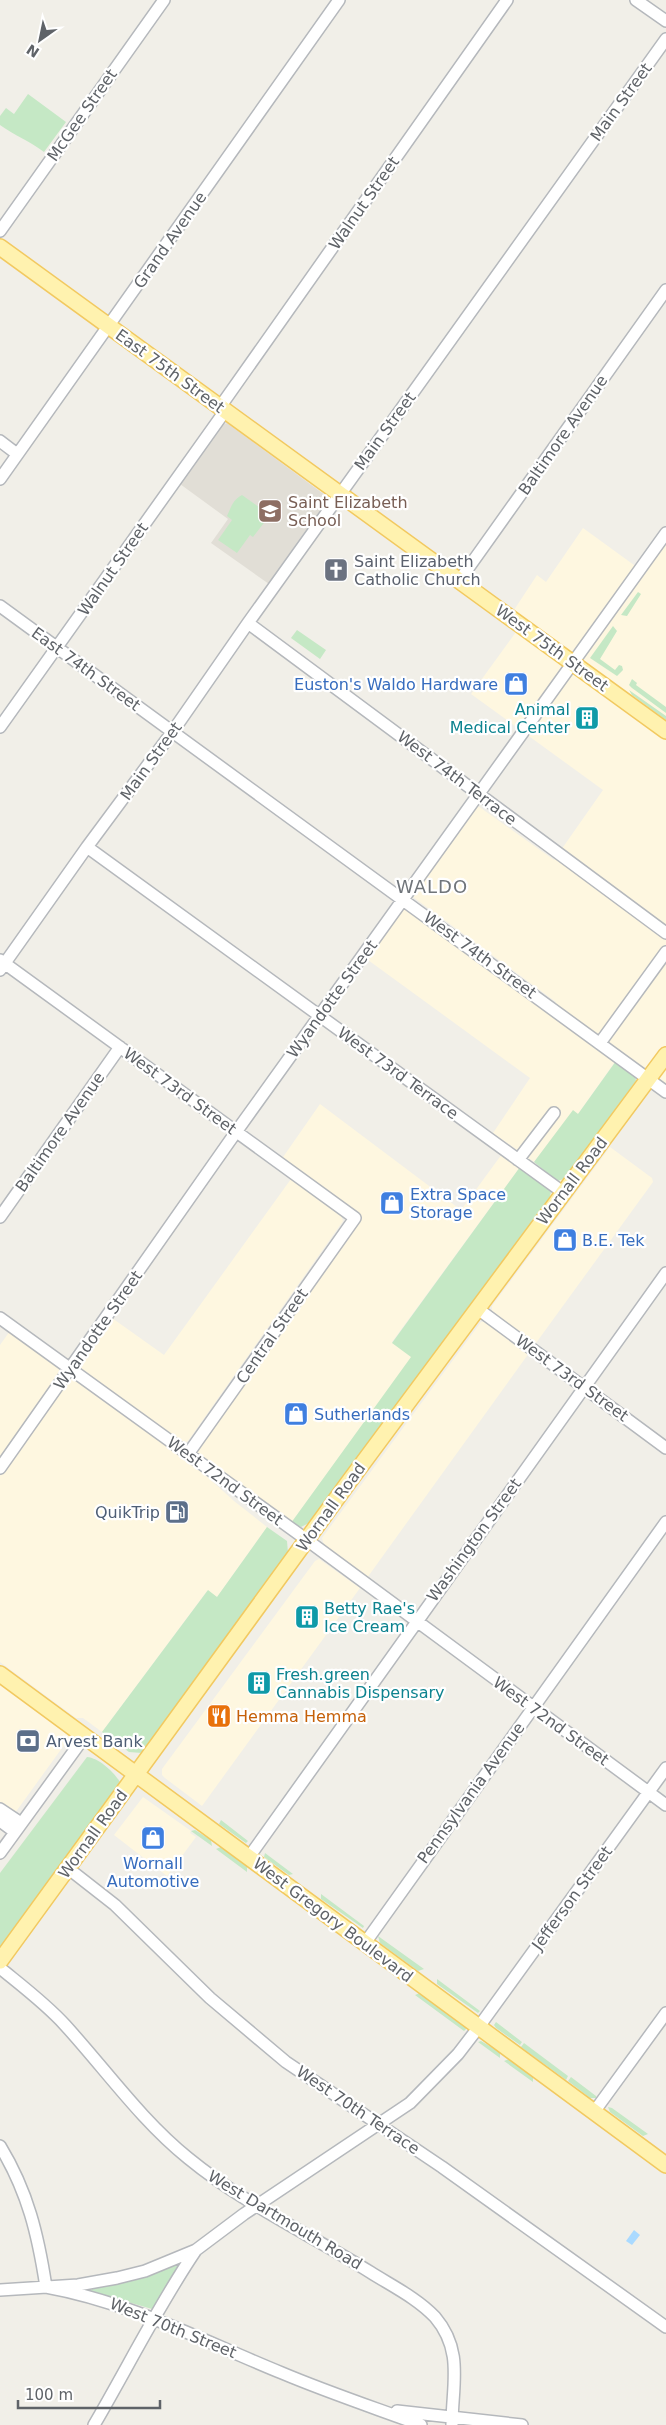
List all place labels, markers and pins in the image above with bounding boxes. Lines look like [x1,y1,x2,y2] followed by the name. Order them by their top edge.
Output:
[288,493,408,530] place label: Saint Elizabeth School
[257,498,283,524] school or university icon: Saint Elizabeth School
[354,552,481,589] place label: Saint Elizabeth Catholic Church
[323,557,349,583] church icon: Saint Elizabeth Catholic Church
[503,671,529,697] shop icon: Euston's Waldo Hardware
[294,675,498,694] place label: Euston's Waldo Hardware
[450,700,570,737] place label: Animal Medical Center
[574,705,600,731] building icon: Animal Medical Center
[410,1185,506,1222] place label: Extra Space Storage
[379,1190,405,1216] shop icon: Extra Space Storage
[552,1227,578,1253] shop icon: B.E. Tek
[582,1231,645,1250] place label: B.E. Tek
[283,1401,309,1427] shop icon: Sutherlands
[314,1405,410,1424] place label: Sutherlands
[164,1499,190,1525] fuel station icon: QuikTrip
[95,1503,160,1522] place label: QuikTrip
[324,1599,415,1636] place label: Betty Rae's Ice Cream
[294,1604,320,1630] building icon: Betty Rae's Ice Cream
[276,1665,445,1702] place label: Fresh.green Cannabis Dispensary
[246,1670,272,1696] building icon: Fresh.green Cannabis Dispensary
[206,1703,232,1729] restaurant icon: Hemma Hemma
[236,1707,367,1726] place label: Hemma Hemma
[15,1728,41,1754] bank icon: Arvest Bank
[46,1732,143,1751] place label: Arvest Bank
[140,1825,166,1851] shop icon: Wornall Automotive
[107,1854,199,1891] place label: Wornall Automotive

